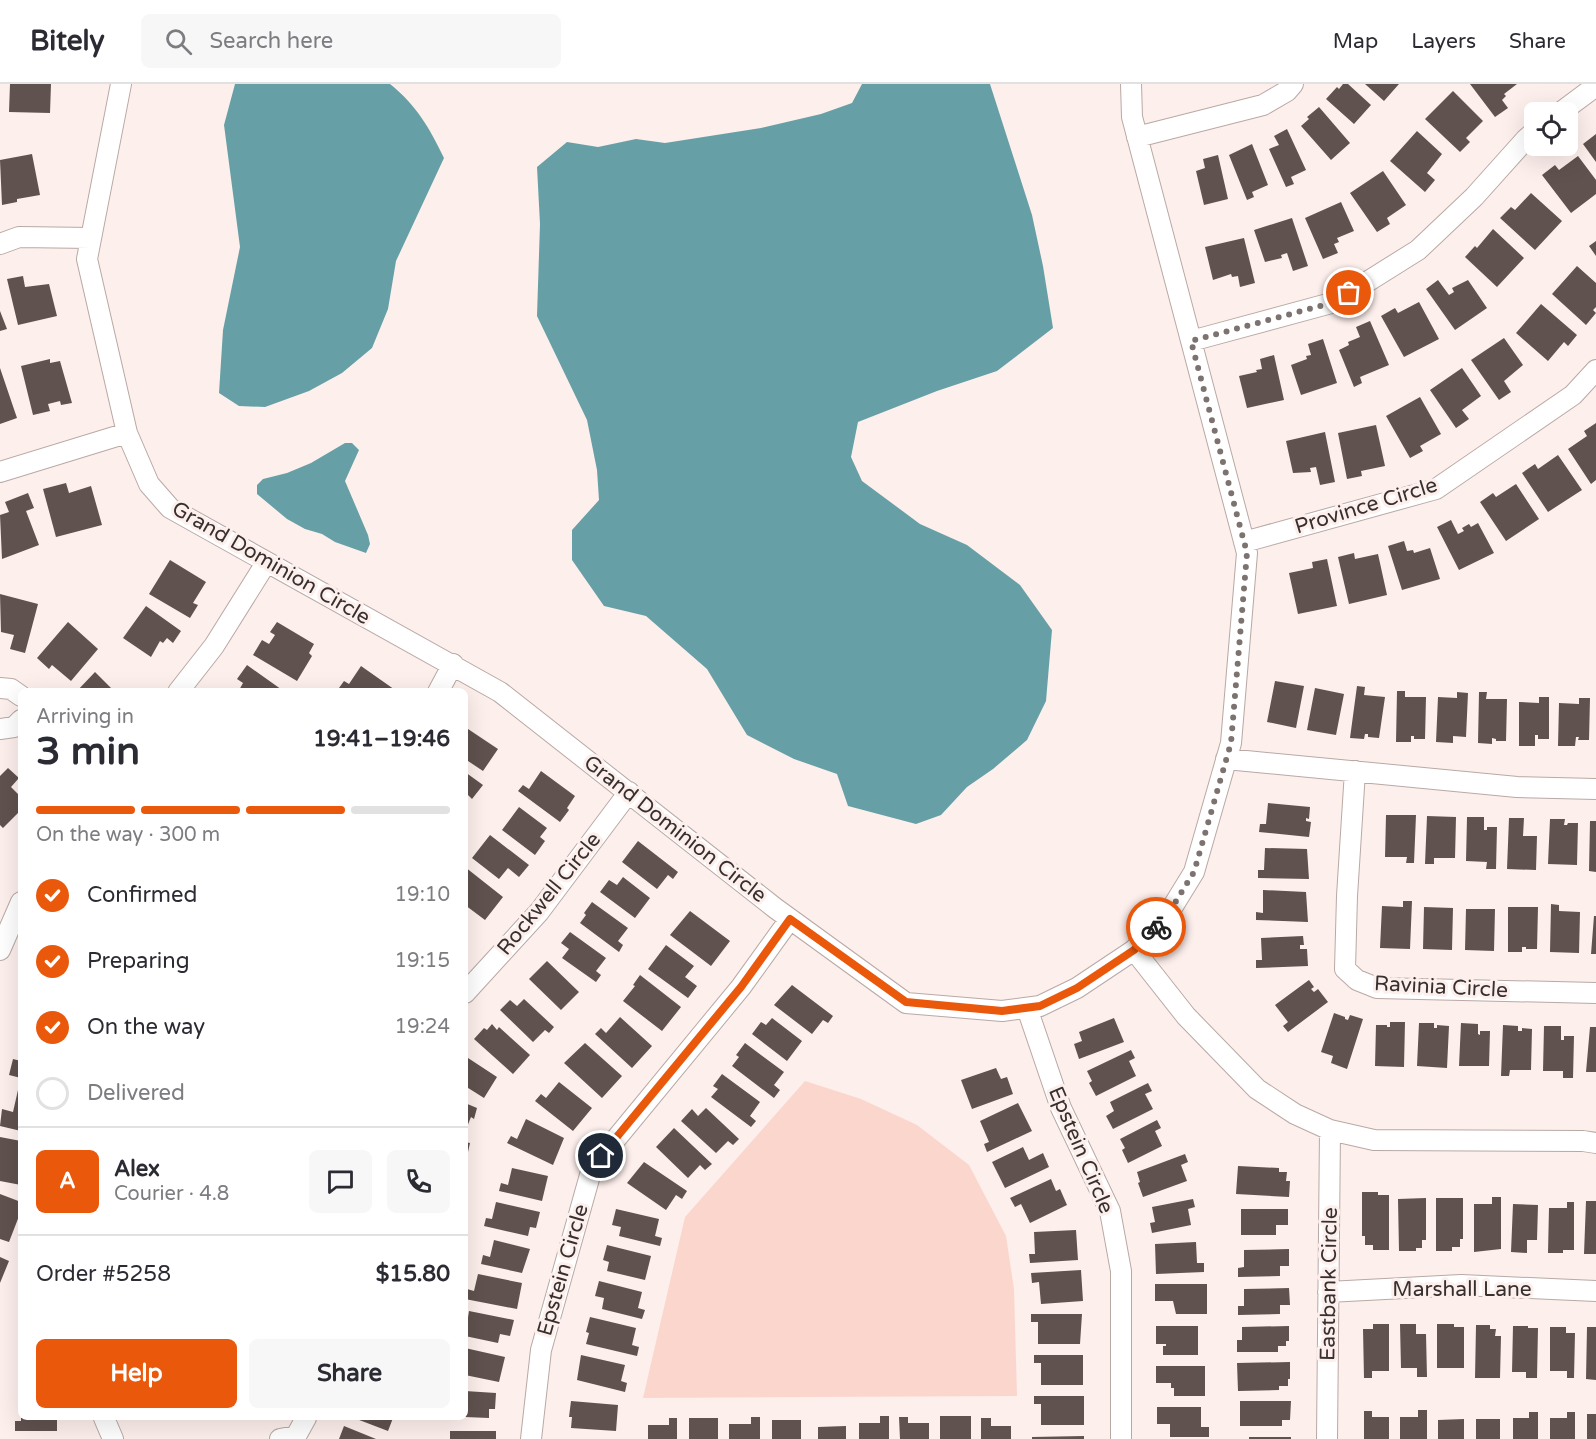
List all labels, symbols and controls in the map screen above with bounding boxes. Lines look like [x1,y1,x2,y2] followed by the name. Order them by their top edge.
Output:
[141,14,561,68] search box
[30,24,105,58] text: Bitely
[162,25,195,58] icon: search
[210,28,333,54] text: Search here
[1333,29,1378,54] text: Map
[1411,29,1476,54] text: Layers
[1509,29,1566,54] text: Share
[1524,102,1578,156] map controls
[1524,102,1578,156] button: locate
[1323,267,1374,318] pin
[1332,276,1365,309] icon: bag
[1292,472,1440,540] street label: Province Circle
[167,496,375,630] street label: Grand Dominion Circle
[36,705,134,729] text: Arriving in
[313,726,450,752] text: 19:41–19:46
[36,728,140,775] text: 3 min
[579,750,771,908] street label: Grand Dominion Circle
[36,823,220,847] text: On the way · 300 m
[492,828,606,960] street label: Rockwell Circle
[36,879,69,912] icon: check
[87,882,197,908] text: Confirmed
[395,883,450,907] text: 19:10
[1126,897,1186,957] courier
[1140,911,1173,944] icon: bike
[36,945,69,978] icon: check
[87,948,190,974] text: Preparing
[395,949,450,973] text: 19:15
[1373,971,1509,1003] street label: Ravinia Circle
[36,1011,69,1044] icon: check
[87,1014,205,1040] text: On the way
[395,1015,450,1039] text: 19:24
[87,1080,185,1106] text: Delivered
[1043,1083,1119,1217] street label: Epstein Circle
[575,1130,626,1181] pin
[584,1139,617,1172] icon: home
[309,1150,372,1213] button: chat
[387,1150,450,1213] button: phone
[114,1156,160,1182] text: Alex
[59,1168,76,1194] text: A
[114,1182,229,1206] text: Courier · 4.8
[532,1201,594,1339] street label: Epstein Circle
[1315,1207,1343,1361] street label: Eastbank Circle
[36,1261,171,1287] text: Order #5258
[376,1261,450,1287] text: $15.80
[1392,1277,1532,1302] street label: Marshall Lane
[36,1339,237,1408] button: Help
[249,1339,450,1408] button: Share

